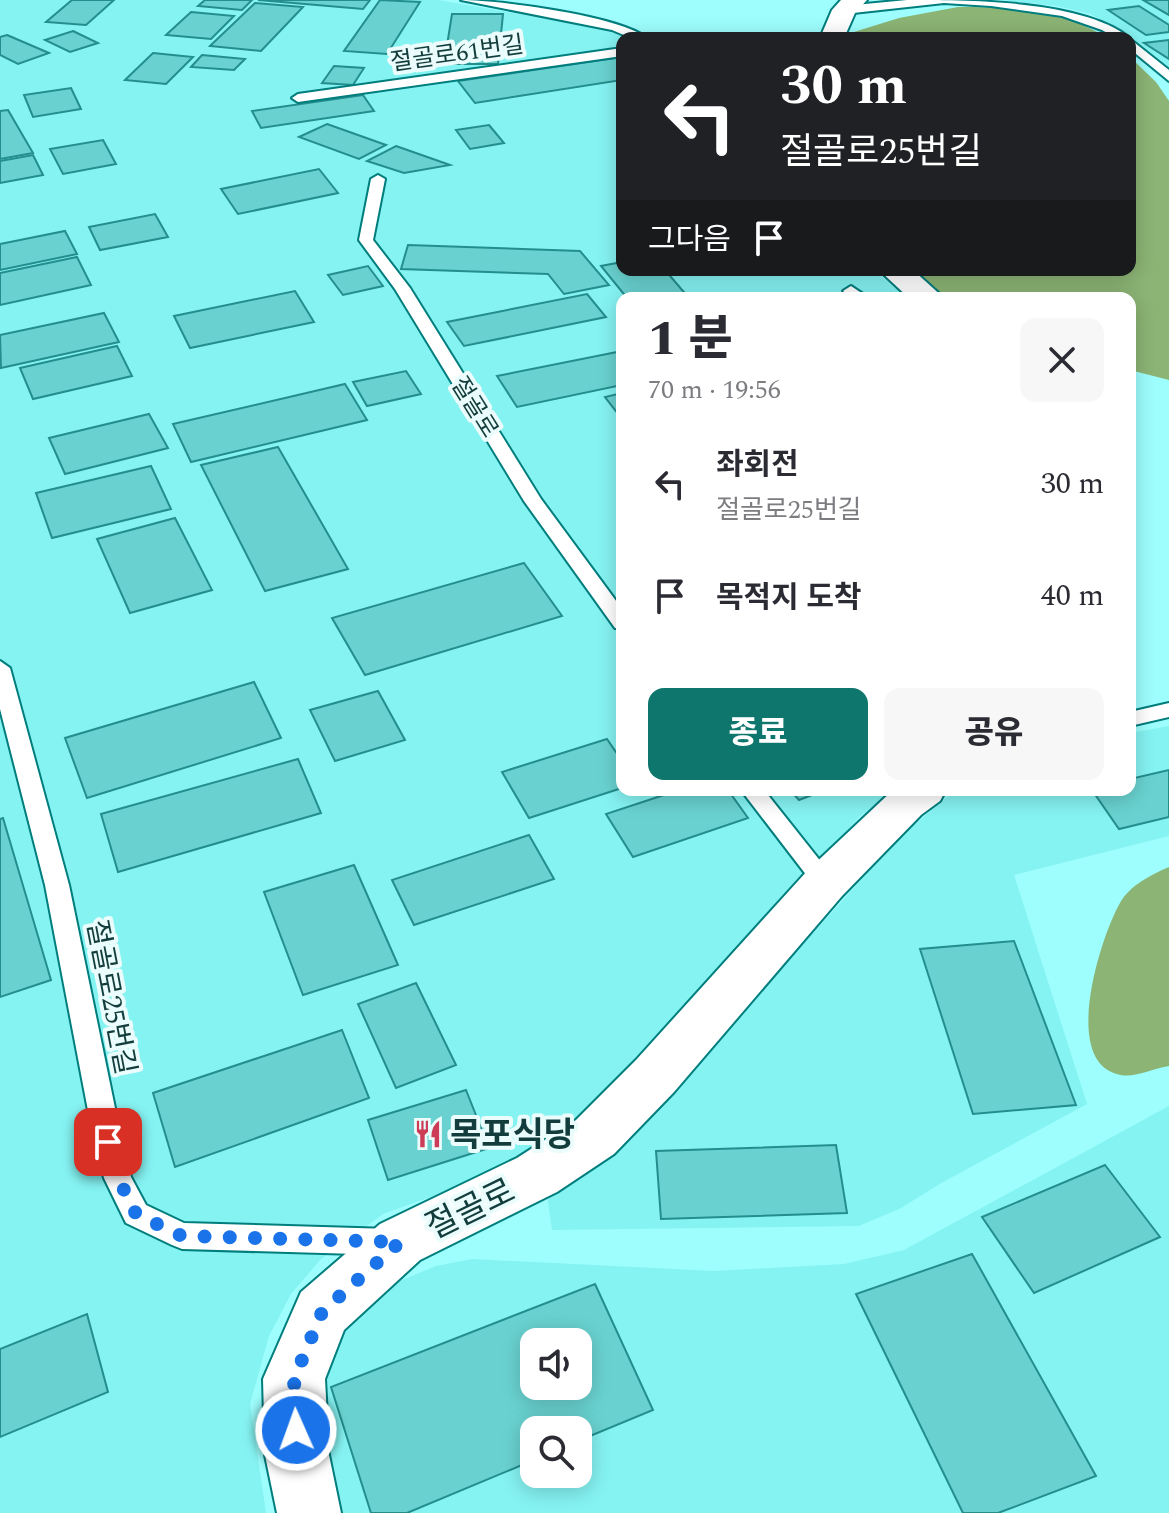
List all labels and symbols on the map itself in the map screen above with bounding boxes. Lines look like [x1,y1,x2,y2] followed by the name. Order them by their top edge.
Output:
[388,27,526,81] street label: 절골로61번길
[441,370,507,445] street label: 절골로
[74,916,147,1078] street label: 절골로25번길
[74,1108,142,1176] pin
[450,1110,575,1162] place label: 목포식당
[413,1119,443,1149] restaurant icon: 목포식당
[417,1166,524,1254] street label: 절골로
[254,1388,338,1472] position arrow

